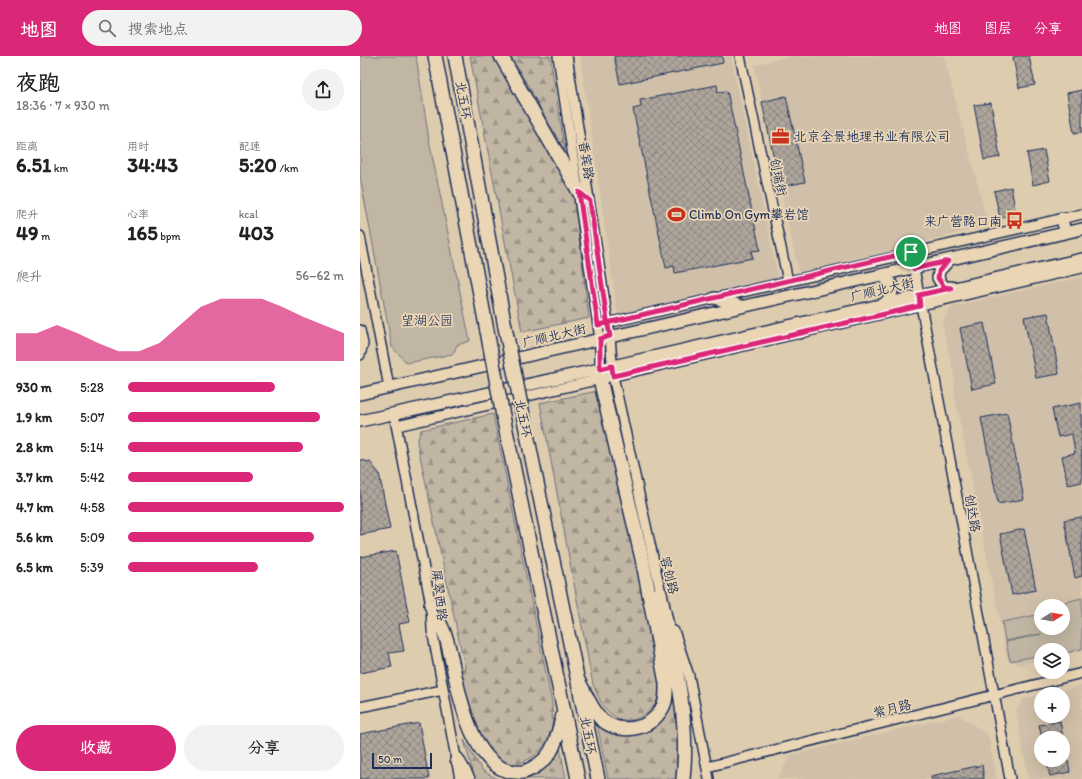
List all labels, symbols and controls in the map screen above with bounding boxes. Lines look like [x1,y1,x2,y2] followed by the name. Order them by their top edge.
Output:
[82,10,362,46] search box
[96,17,118,39] icon: search
[20,18,58,41] text: 地图
[128,20,188,38] text: 搜索地点
[934,20,962,37] text: 地图
[984,20,1012,37] text: 图层
[1034,20,1062,37] text: 分享
[16,69,60,96] text: 夜跑
[302,69,344,111] button: share
[453,80,474,121] street label: 北五环
[16,98,110,113] text: 18:36 · 7 × 930 m
[771,126,791,146] office icon: 北京全景地理书业有限公司
[794,129,950,144] place label: 北京全景地理书业有限公司
[16,140,38,153] text: 距离
[127,140,149,153] text: 用时
[239,140,261,153] text: 配速
[576,140,597,181] street label: 香宾路
[16,153,51,177] text: 6.51
[127,153,178,177] text: 34:43
[239,153,277,177] text: 5:20
[767,156,790,198] street label: 创瑞街
[51,162,68,175] text: km
[277,162,299,175] text: /km
[666,204,686,224] sports icon: Climb On Gym攀岩馆
[689,207,809,222] place label: Climb On Gym攀岩馆
[16,208,38,221] text: 爬升
[127,208,149,221] text: 心率
[239,208,258,221] text: kcal
[1005,211,1025,231] bus stop icon: 来广营路口南
[924,214,1002,229] place label: 来广营路口南
[16,221,38,245] text: 49
[127,221,158,245] text: 165
[239,221,274,245] text: 403
[38,230,50,243] text: m
[158,230,181,243] text: bpm
[894,235,928,269] pin
[900,241,922,263] icon: arrive
[295,268,344,283] text: 56–62 m
[16,269,42,284] text: 爬升
[849,275,915,304] street label: 广顺北大街
[401,313,453,328] park label: 望湖公园
[521,321,587,350] street label: 广顺北大街
[16,380,52,395] text: 930 m
[80,380,104,395] text: 5:28
[512,397,535,439] street label: 北五环
[16,410,52,425] text: 1.9 km
[80,410,104,425] text: 5:07
[16,440,53,455] text: 2.8 km
[80,440,104,455] text: 5:14
[16,470,53,485] text: 3.7 km
[80,470,105,485] text: 5:42
[962,493,983,534] street label: 创达路
[16,500,54,515] text: 4.7 km
[80,500,105,515] text: 4:58
[16,530,53,545] text: 5.6 km
[80,530,105,545] text: 5:09
[658,554,682,596] street label: 容创路
[16,560,53,575] text: 6.5 km
[80,560,104,575] text: 5:39
[429,568,450,622] street label: 屏翠西路
[1034,599,1070,635] north arrow
[1034,599,1070,767] map controls
[1034,643,1070,679] button: layers
[1034,687,1070,723] button: +
[871,696,913,720] street label: 紫月路
[577,715,600,756] street label: 北五环
[16,725,176,771] button: 收藏
[184,725,344,771] button: 分享
[1034,731,1070,767] button: −
[372,751,432,770] scale bar
[378,753,402,766] text: 50 m

